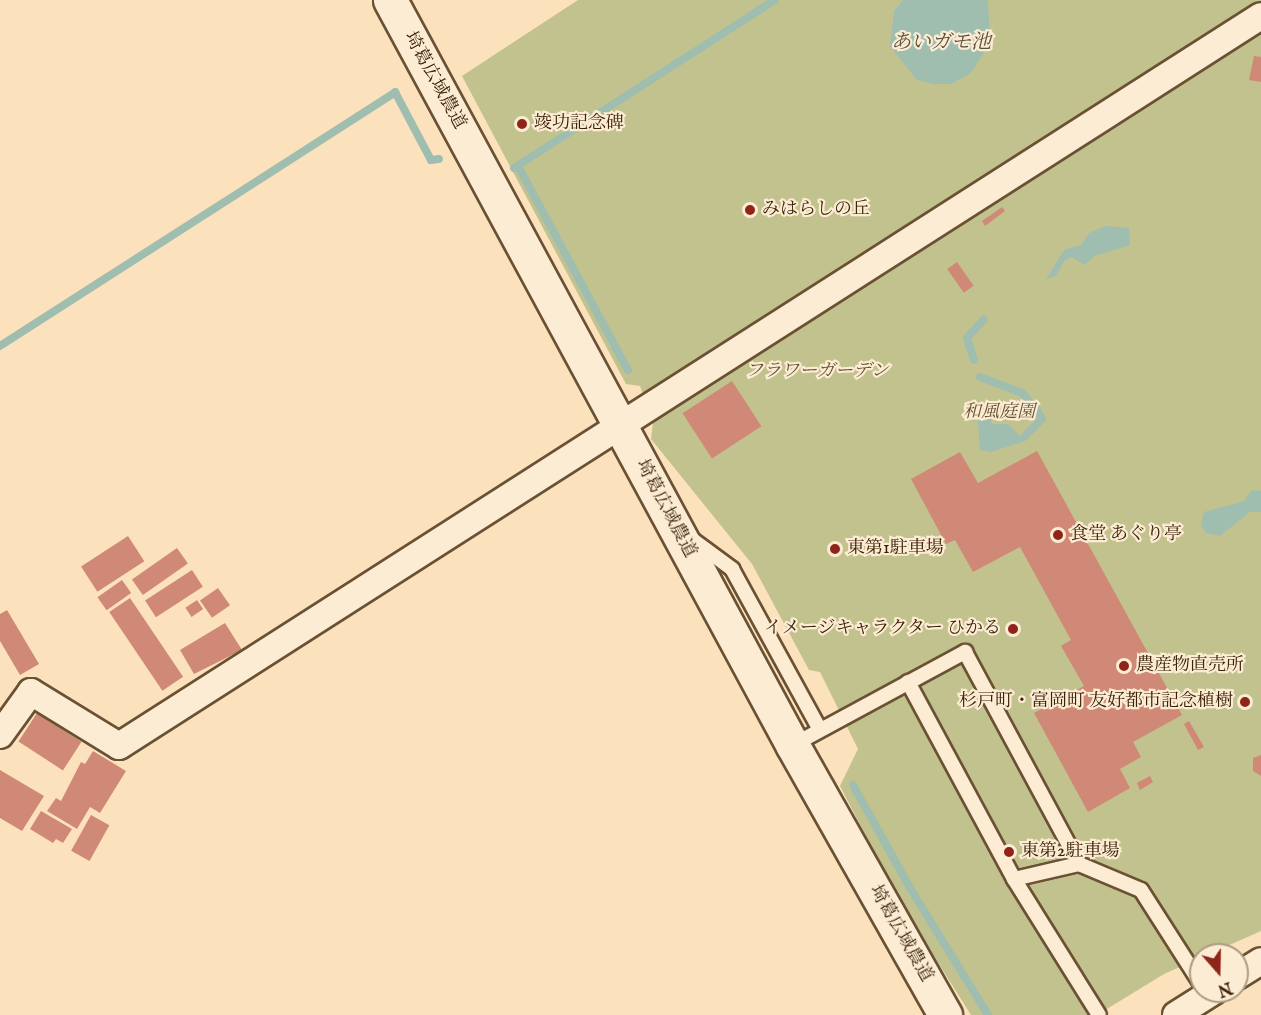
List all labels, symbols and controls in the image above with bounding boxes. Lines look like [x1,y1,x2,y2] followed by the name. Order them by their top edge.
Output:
[398,29,470,133] street label: 埼葛広域農道
[891,30,991,54] water label: あいガモ池
[534,113,624,135] place label: 竣功記念碑
[515,117,529,131] marker: 竣功記念碑
[762,199,870,221] place label: みはらしの丘
[743,203,757,217] marker: みはらしの丘
[745,361,889,383] park label: フラワーガーデン
[963,402,1035,424] park label: 和風庭園
[630,456,700,562] street label: 埼葛広域農道
[1070,524,1182,546] place label: 食堂 あぐり亭
[1051,528,1065,542] marker: 食堂 あぐり亭
[847,538,944,560] place label: 東第1駐車場
[828,542,842,556] marker: 東第1駐車場
[763,618,1001,640] place label: イメージキャラクター ひかる
[1006,622,1020,636] marker: イメージキャラクター ひかる
[1136,655,1244,677] place label: 農産物直売所
[1117,659,1131,673] marker: 農産物直売所
[959,691,1233,713] place label: 杉戸町・富岡町 友好都市記念植樹
[1238,695,1252,709] marker: 杉戸町・富岡町 友好都市記念植樹
[1021,841,1119,863] place label: 東第2駐車場
[1002,845,1016,859] marker: 東第2駐車場
[864,882,936,986] street label: 埼葛広域農道
[1189,943,1249,1003] north arrow
[1215,976,1234,1000] text: N

